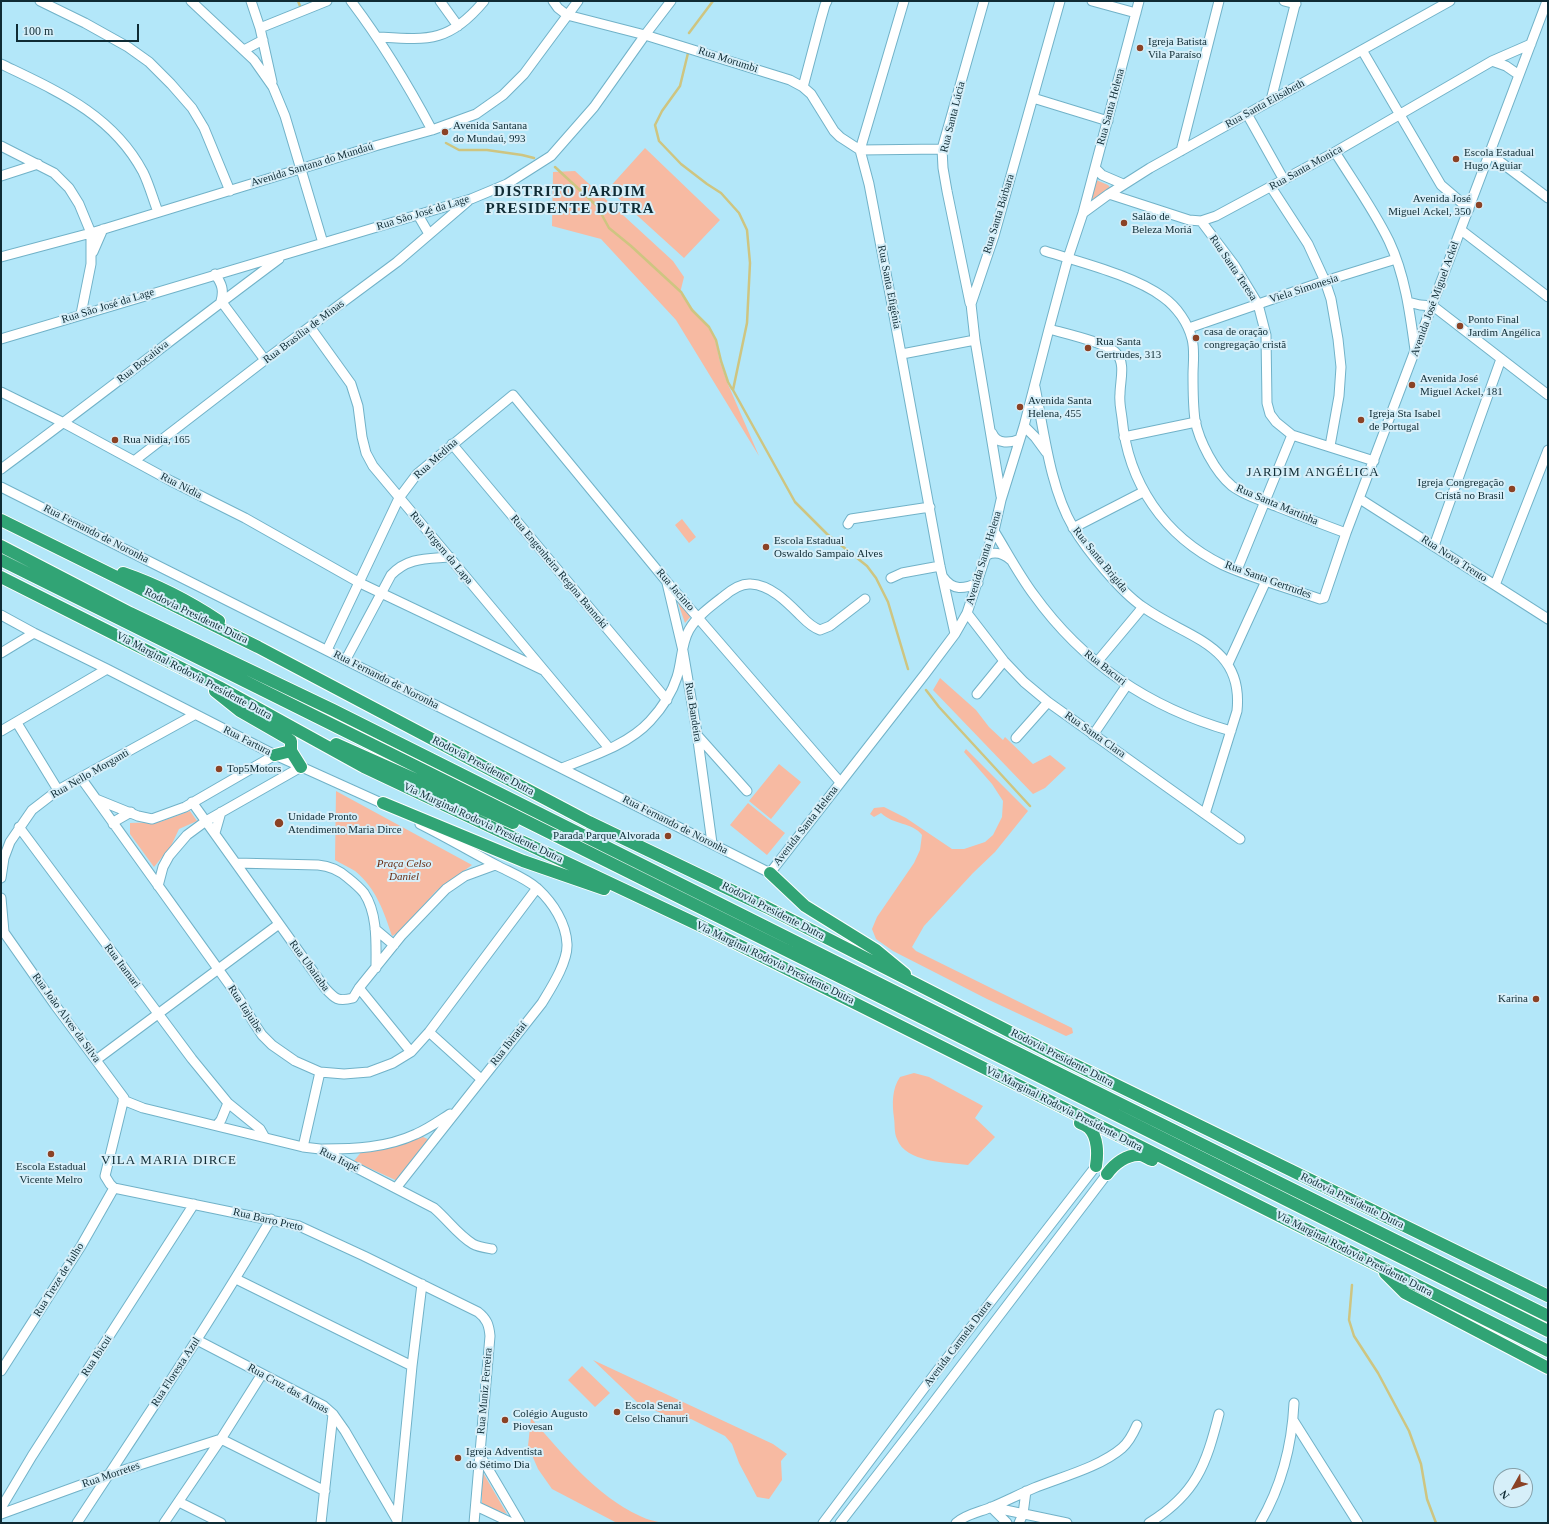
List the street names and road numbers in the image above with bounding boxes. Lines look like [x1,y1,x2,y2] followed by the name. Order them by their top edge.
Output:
[696,44,760,76] street label: Rua Morumbi
[1094,67,1128,147] street label: Rua Santa Helena
[1223,77,1307,131] street label: Rua Santa Elisabeth
[938,80,968,154] street label: Rua Santa Lúcia
[249,140,375,190] street label: Avenida Santana do Mundaú
[1267,143,1345,193] street label: Rua Santa Monica
[981,173,1017,255] street label: Rua Santa Bárbara
[375,193,471,233] street label: Rua São José da Lage
[1206,233,1260,303] street label: Rua Santa Teresa
[1408,240,1462,358] street label: Avenida José Miguel Ackel
[874,244,904,330] street label: Rua Santa Efigênia
[1268,272,1340,306] street label: Viela Simonesia
[60,286,156,326] street label: Rua São José da Lage
[261,297,347,367] street label: Rua Brasília de Minas
[115,338,171,386] street label: Rua Bocaiúva
[411,436,461,482] street label: Rua Medina
[158,470,204,502] street label: Rua Nidia
[1234,482,1320,528] street label: Rua Santa Martinha
[41,502,151,566] street label: Rua Fernando de Noronha
[407,509,475,587] street label: Rua Virgem da Lapa
[963,509,1005,607] street label: Avenida Santa Helena
[508,512,610,632] street label: Rua Engenheira Regina Bannoki
[1069,525,1131,595] street label: Rua Santa Brigida
[1419,533,1489,585] street label: Rua Nova Trento
[1223,558,1313,602] street label: Rua Santa Gertrudes
[653,566,697,614] street label: Rua Jacinto
[142,585,250,647] street label: Rodovia Presidente Dutra
[114,629,274,723] street label: Via Marginal Rodovia Presidente Dutra
[1081,647,1129,689] street label: Rua Bacuri
[331,648,441,712] street label: Rua Fernando de Noronha
[682,681,704,743] street label: Rua Bandeira
[1062,709,1128,761] street label: Rua Santa Clara
[221,723,273,759] street label: Rua Fartura
[430,733,536,799] street label: Rodovia Presidente Dutra
[48,746,132,802] street label: Rua Nello Morganti
[401,780,565,866] street label: Via Marginal Rodovia Presidente Dutra
[771,784,841,868] street label: Avenida Santa Helena
[620,793,730,857] street label: Rua Fernando de Noronha
[719,879,827,943] street label: Rodovia Presidente Dutra
[694,919,856,1007] street label: Via Marginal Rodovia Presidente Dutra
[286,938,332,994] street label: Rua Ubaitaba
[101,941,143,991] street label: Rua Itamari
[29,971,103,1065] street label: Rua João Alves da Silva
[225,983,265,1035] street label: Rua Itajuibe
[488,1019,530,1069] street label: Rua Ibirataí
[1008,1026,1116,1090] street label: Rodovia Presidente Dutra
[983,1064,1145,1154] street label: Via Marginal Rodovia Presidente Dutra
[317,1145,361,1175] street label: Rua Itapé
[1298,1170,1406,1232] street label: Rodovia Presidente Dutra
[232,1206,304,1234] street label: Rua Barro Preto
[1273,1209,1435,1299] street label: Via Marginal Rodovia Presidente Dutra
[31,1241,87,1319] street label: Rua Treze de Julho
[921,1298,995,1390] street label: Avenida Carmela Dutra
[79,1333,115,1379] street label: Rua Ibicui
[149,1335,203,1409] street label: Rua Floresta Azul
[475,1347,495,1435] street label: Rua Muniz Ferreira
[245,1361,331,1417] street label: Rua Cruz das Almas
[80,1459,142,1491] street label: Rua Morretes

